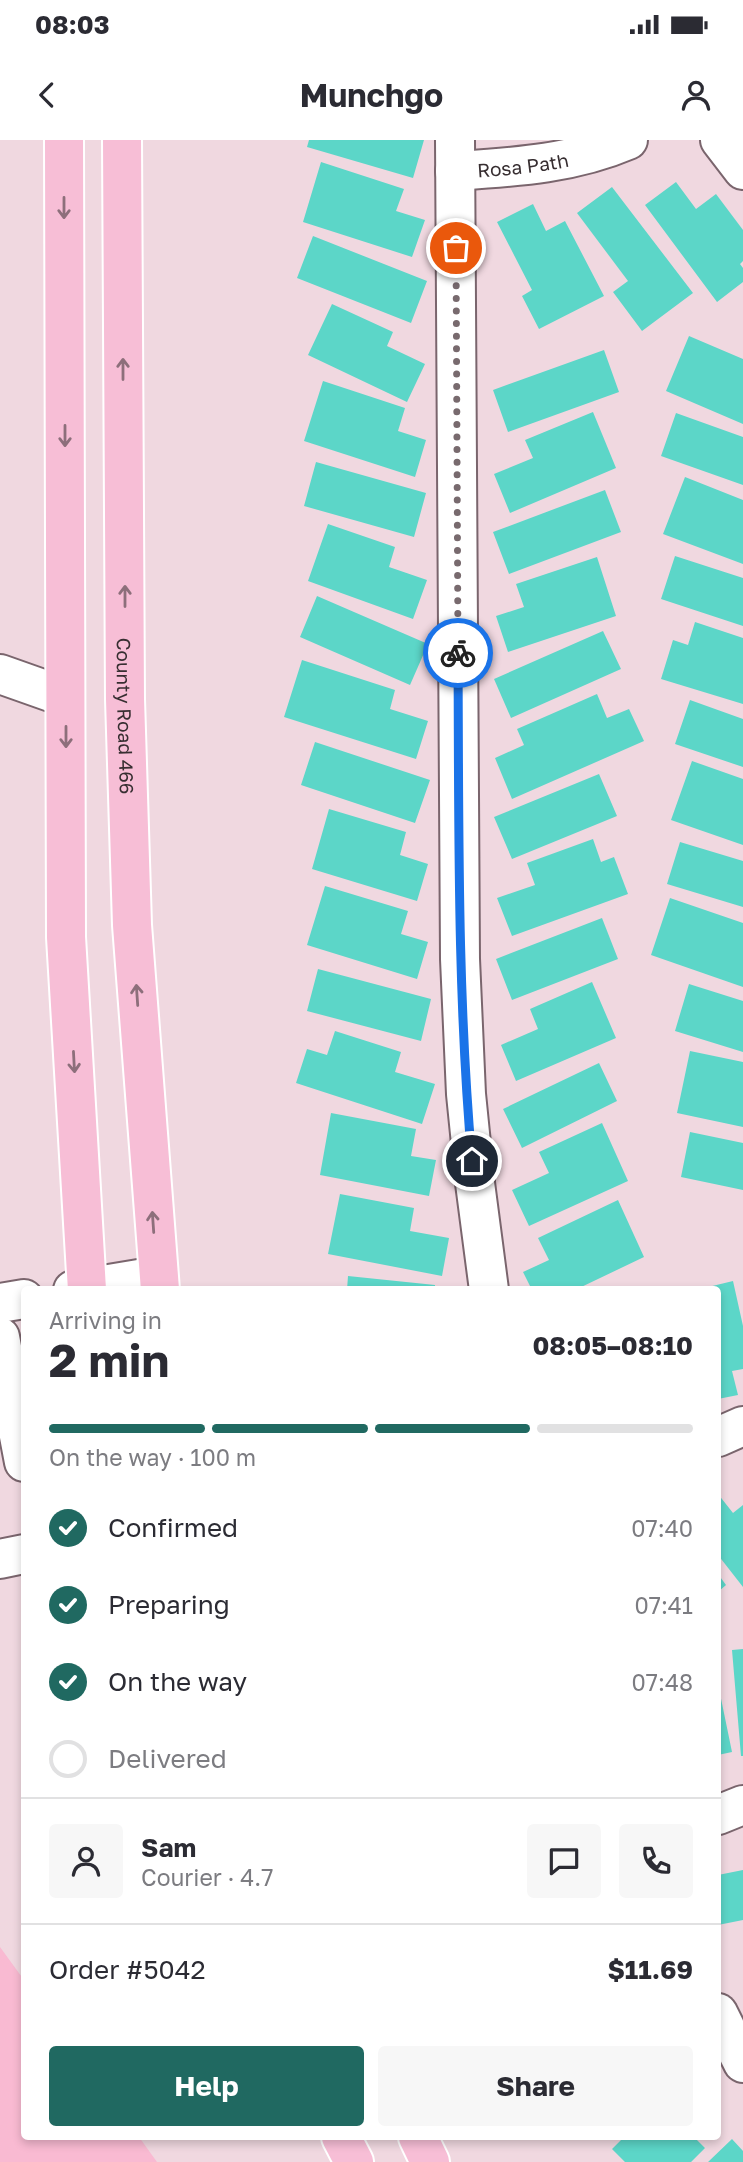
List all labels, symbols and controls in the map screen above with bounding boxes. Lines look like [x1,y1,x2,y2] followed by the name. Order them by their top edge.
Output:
[35,9,110,40] text: 08:03
[28,76,66,114] icon: back
[300,76,443,114] text: Munchgo
[677,76,715,114] icon: person
[476,147,570,181] street label: Rosa Path
[57,196,71,219] one-way arrow
[426,218,486,278] pin
[437,229,475,267] icon: bag
[117,357,130,380] one-way arrow
[58,424,72,447] one-way arrow
[118,585,131,608] one-way arrow
[423,618,493,688] courier
[439,634,477,672] icon: bike
[113,638,139,795] street label: County Road 466
[59,725,73,748] one-way arrow
[130,984,143,1007] one-way arrow
[67,1050,80,1073] one-way arrow
[442,1131,502,1191] pin
[453,1142,491,1180] icon: home
[147,1211,160,1234] one-way arrow
[49,1306,162,1334] text: Arriving in
[532,1330,693,1361] text: 08:05–08:10
[49,1332,169,1387] text: 2 min
[49,1443,256,1471] text: On the way · 100 m
[49,1509,87,1547] icon: check
[108,1512,238,1543] text: Confirmed
[631,1514,693,1542] text: 07:40
[49,1586,87,1624] icon: check
[108,1589,230,1620] text: Preparing
[634,1591,693,1619] text: 07:41
[49,1663,87,1701] icon: check
[108,1666,247,1697] text: On the way
[632,1668,693,1696] text: 07:48
[108,1743,227,1774] text: Delivered
[49,1824,123,1898] button: person
[527,1824,601,1898] button: chat
[619,1824,693,1898] button: phone
[141,1832,196,1863] text: Sam
[141,1863,273,1891] text: Courier · 4.7
[49,1954,206,1985] text: Order #5042
[607,1954,693,1985] text: $11.69
[49,2046,364,2126] button: Help
[378,2046,693,2126] button: Share

